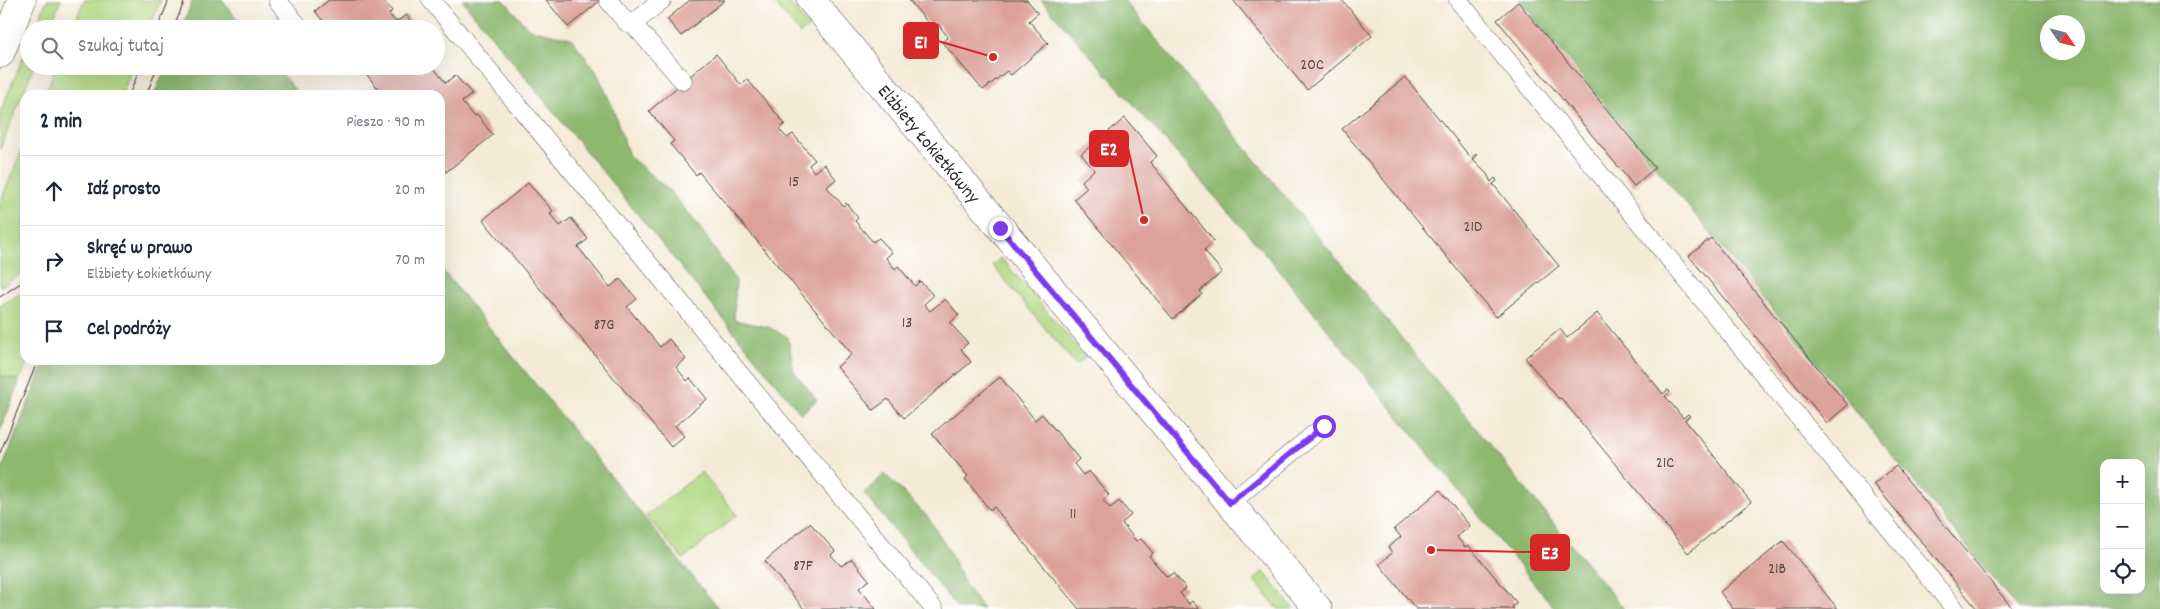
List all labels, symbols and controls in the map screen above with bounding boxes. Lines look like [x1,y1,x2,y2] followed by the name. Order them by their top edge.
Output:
[2040,15,2085,60] north arrow
[20,20,445,75] search box
[904,23,938,58] callout: E1
[914,30,928,58] text: E1
[38,34,66,62] icon: search
[78,34,164,61] text: Szukaj tutaj
[1300,54,1324,77] house number: 20C
[870,80,985,211] street label: Elżbiety Łokietkówny
[40,108,82,138] text: 2 min
[346,111,425,134] text: Pieszo · 90 m
[1090,131,1128,166] callout: E2
[1100,137,1118,165] text: E2
[789,171,799,194] house number: 15
[40,177,68,205] icon: ahead
[87,177,160,204] text: Idź prosto
[395,179,425,202] text: 20 m
[1464,216,1482,239] house number: 21D
[989,217,1012,240] route end
[87,236,193,263] text: Skręć w prawo
[40,247,68,275] icon: right
[395,249,425,272] text: 70 m
[87,263,211,286] text: Elżbiety Łokietkówny
[902,312,912,335] house number: 13
[594,314,614,337] house number: 87G
[40,317,68,345] icon: arrive
[87,317,170,344] text: Cel podróży
[1313,415,1336,438] route start
[1656,452,1674,475] house number: 21C
[2100,459,2145,594] map controls
[2100,459,2145,504] button: +
[1069,503,1077,526] house number: 11
[2100,504,2145,549] button: −
[1531,535,1569,570] callout: E3
[1541,541,1559,569] text: E3
[2100,549,2145,594] button: locate
[793,555,813,578] house number: 87F
[1768,558,1786,581] house number: 21B

